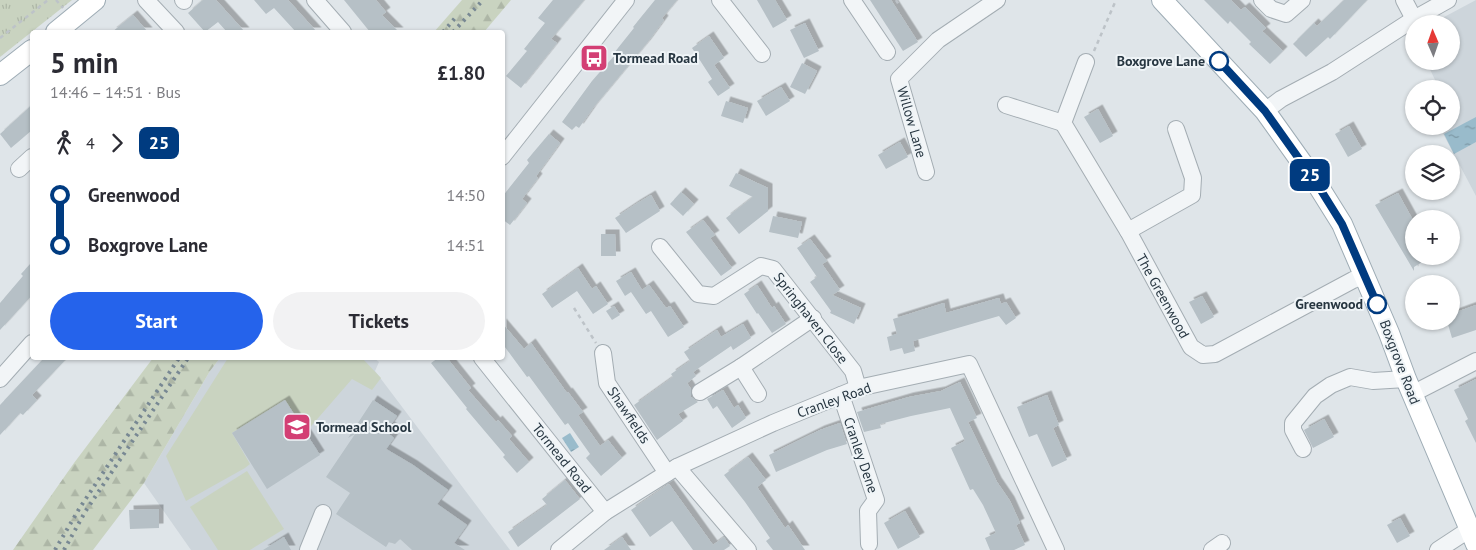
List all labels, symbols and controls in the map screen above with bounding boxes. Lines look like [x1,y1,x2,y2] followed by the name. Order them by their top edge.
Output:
[1405,15,1460,70] north arrow
[1405,15,1460,330] map controls
[579,43,609,73] bus stop icon: Tormead Road
[50,44,118,81] text: 5 min
[613,49,698,67] place label: Tormead Road
[1209,51,1229,71] marker: Boxgrove Lane
[1117,52,1205,70] place label: Boxgrove Lane
[437,61,485,85] text: £1.80
[1405,80,1460,135] button: locate
[50,82,181,102] text: 14:46 – 14:51 · Bus
[893,84,931,160] street label: Willow Lane
[50,129,78,157] icon: walk
[103,129,131,157] icon: forward
[149,131,169,154] text: 25
[86,133,95,153] text: 4
[1405,145,1460,200] button: layers
[1288,159,1332,191] line badge: 25
[1300,163,1320,186] text: 25
[88,183,180,207] text: Greenwood
[447,185,485,205] text: 14:50
[1405,210,1460,265] button: +
[88,233,208,257] text: Boxgrove Lane
[447,235,485,255] text: 14:51
[1132,251,1194,341] street label: The Greenwood
[770,269,852,367] street label: Springhaven Close
[1405,275,1460,330] button: −
[50,292,263,350] button: Start
[273,292,485,350] button: Tickets
[1367,294,1387,314] marker: Greenwood
[1295,295,1363,313] place label: Greenwood
[1376,317,1424,407] street label: Boxgrove Road
[795,378,873,422] street label: Cranley Road
[604,383,655,447] street label: Shawfields
[282,412,312,442] school or university icon: Tormead School
[840,415,882,495] street label: Cranley Dene
[316,418,412,436] place label: Tormead School
[528,419,596,497] street label: Tormead Road

